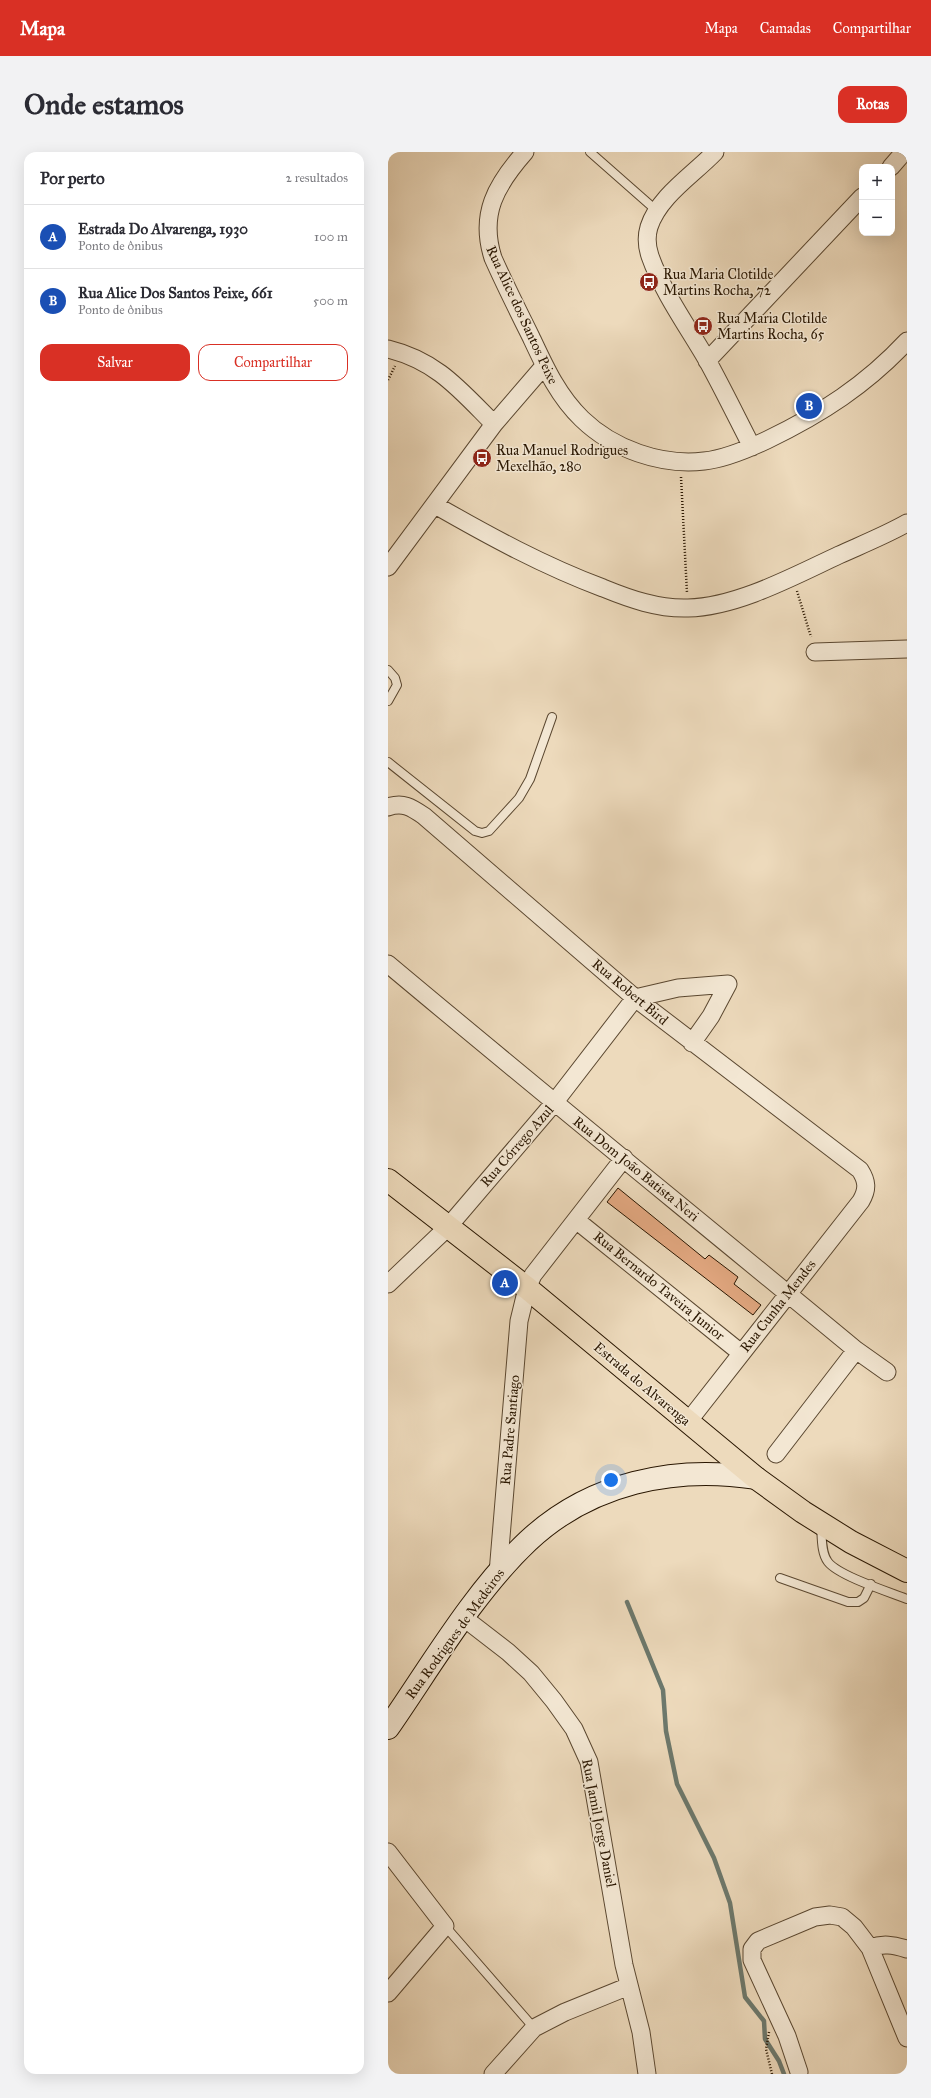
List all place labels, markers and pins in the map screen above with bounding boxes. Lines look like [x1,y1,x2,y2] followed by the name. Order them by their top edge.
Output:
[663,266,773,299] place label: Rua Maria Clotilde Martins Rocha, 72
[638,271,660,293] bus stop icon: Rua Maria Clotilde Martins Rocha, 72
[717,310,827,343] place label: Rua Maria Clotilde Martins Rocha, 65
[692,315,714,337] bus stop icon: Rua Maria Clotilde Martins Rocha, 65
[796,391,822,421] pin: B
[496,442,628,475] place label: Rua Manuel Rodrigues Mexelhão, 280
[471,447,493,469] bus stop icon: Rua Manuel Rodrigues Mexelhão, 280
[492,1268,518,1298] pin: A

